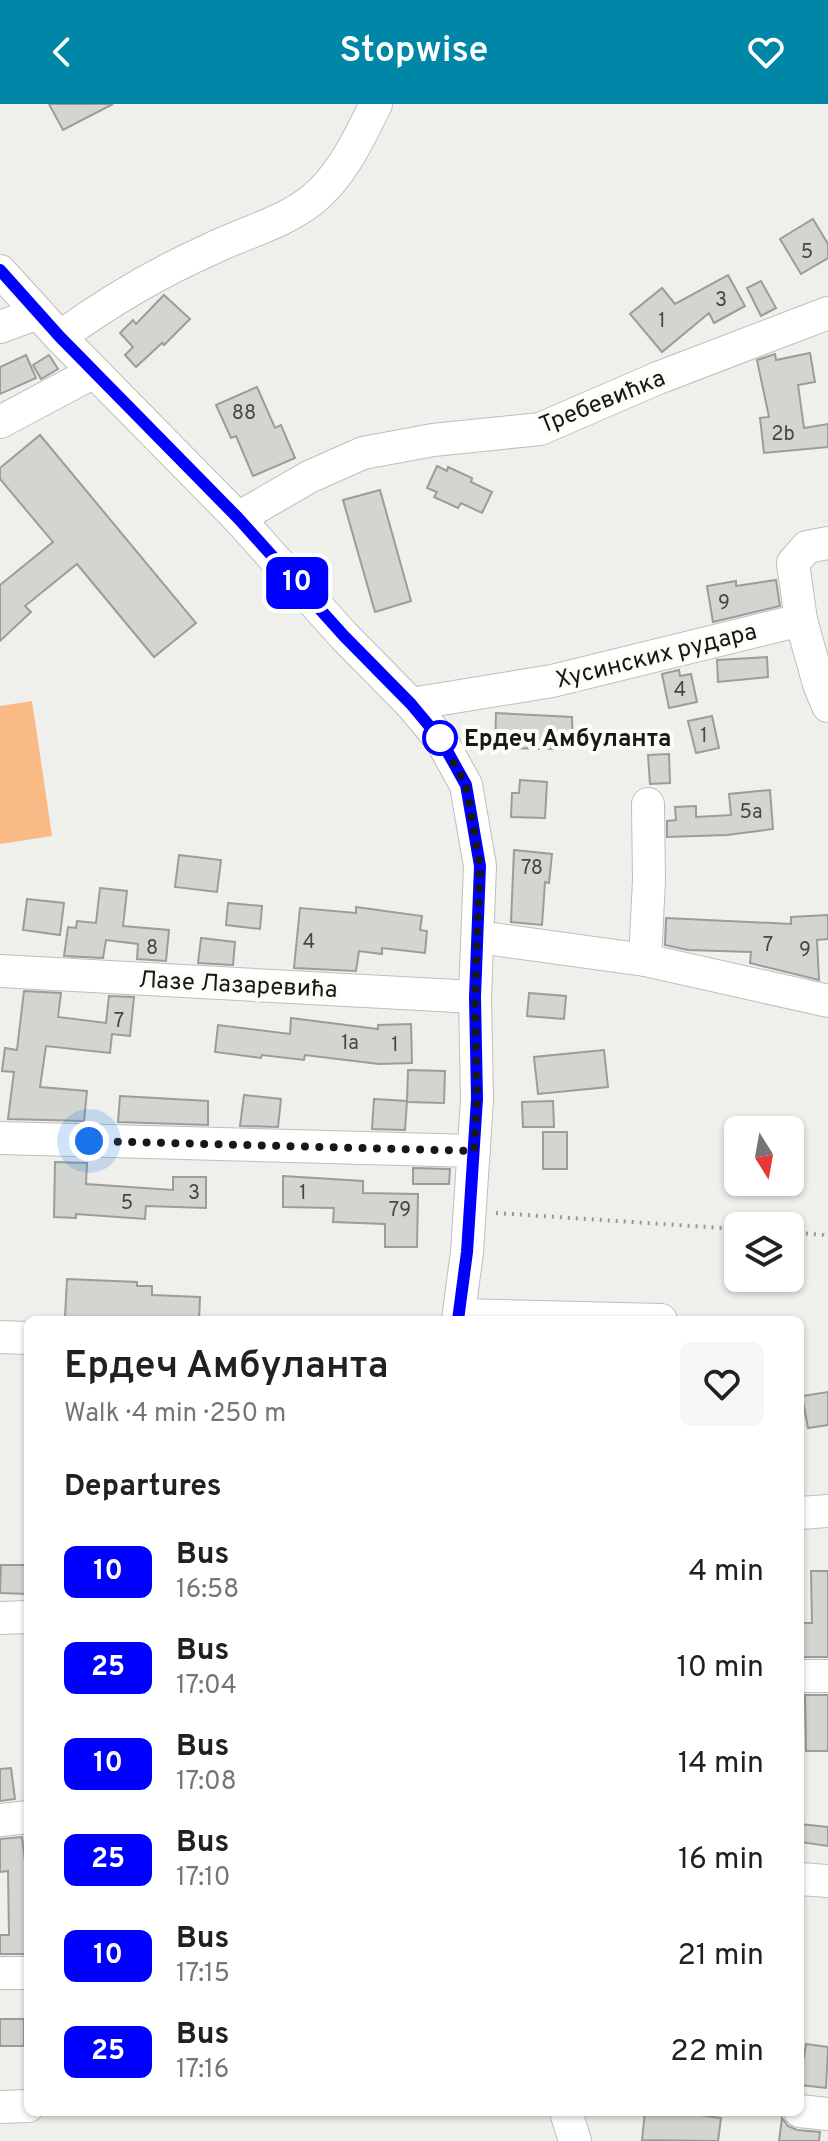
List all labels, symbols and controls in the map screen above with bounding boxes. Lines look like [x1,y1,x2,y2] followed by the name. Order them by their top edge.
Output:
[340,29,488,75] text: Stopwise
[40,30,84,74] icon: back
[744,30,788,74] icon: heart
[801,240,813,266] house number: 5
[715,288,727,314] house number: 3
[658,309,666,335] house number: 1
[535,364,670,442] street label: Требевићка
[232,401,256,427] house number: 88
[771,422,795,448] house number: 2b
[261,557,333,609] line badge: 10
[282,565,312,601] text: 10
[718,591,730,617] house number: 9
[553,617,760,696] street label: Хусинских рудара
[674,678,686,704] house number: 4
[423,721,457,755] marker: Ердеч Амбуланта
[700,724,708,750] house number: 1
[464,725,671,755] place label: Ердеч Амбуланта
[740,800,762,826] house number: 5a
[521,856,543,882] house number: 78
[303,930,315,956] house number: 4
[763,933,773,959] house number: 7
[146,936,158,962] house number: 8
[799,938,811,964] house number: 9
[138,966,338,1006] street label: Лазе Лазаревића
[114,1009,124,1035] house number: 7
[341,1031,359,1057] house number: 1a
[391,1033,399,1059] house number: 1
[724,1116,804,1196] north arrow
[724,1116,804,1292] map controls
[69,1121,109,1161] your location
[188,1181,200,1207] house number: 3
[299,1181,307,1207] house number: 1
[121,1191,133,1217] house number: 5
[389,1198,411,1224] house number: 79
[724,1212,804,1292] button: layers
[680,1342,764,1426] button: heart
[64,1343,388,1392] text: Ердеч Амбуланта
[64,1398,286,1431] text: Walk · 4 min · 250 m
[64,1469,222,1506] text: Departures
[176,1537,229,1574] text: Bus
[93,1554,123,1590] text: 10
[688,1554,764,1591] text: 4 min
[176,1574,239,1607] text: 16:58
[176,1633,229,1670] text: Bus
[91,1650,125,1686] text: 25
[677,1650,764,1687] text: 10 min
[176,1670,237,1703] text: 17:04
[176,1729,229,1766] text: Bus
[93,1746,123,1782] text: 10
[678,1746,764,1783] text: 14 min
[176,1766,237,1799] text: 17:08
[176,1825,229,1862] text: Bus
[91,1842,125,1878] text: 25
[678,1842,764,1879] text: 16 min
[176,1862,230,1895] text: 17:10
[176,1921,229,1958] text: Bus
[93,1938,123,1974] text: 10
[677,1938,764,1975] text: 21 min
[176,1958,230,1991] text: 17:15
[176,2017,229,2054] text: Bus
[91,2034,125,2070] text: 25
[670,2034,764,2071] text: 22 min
[176,2054,229,2087] text: 17:16

